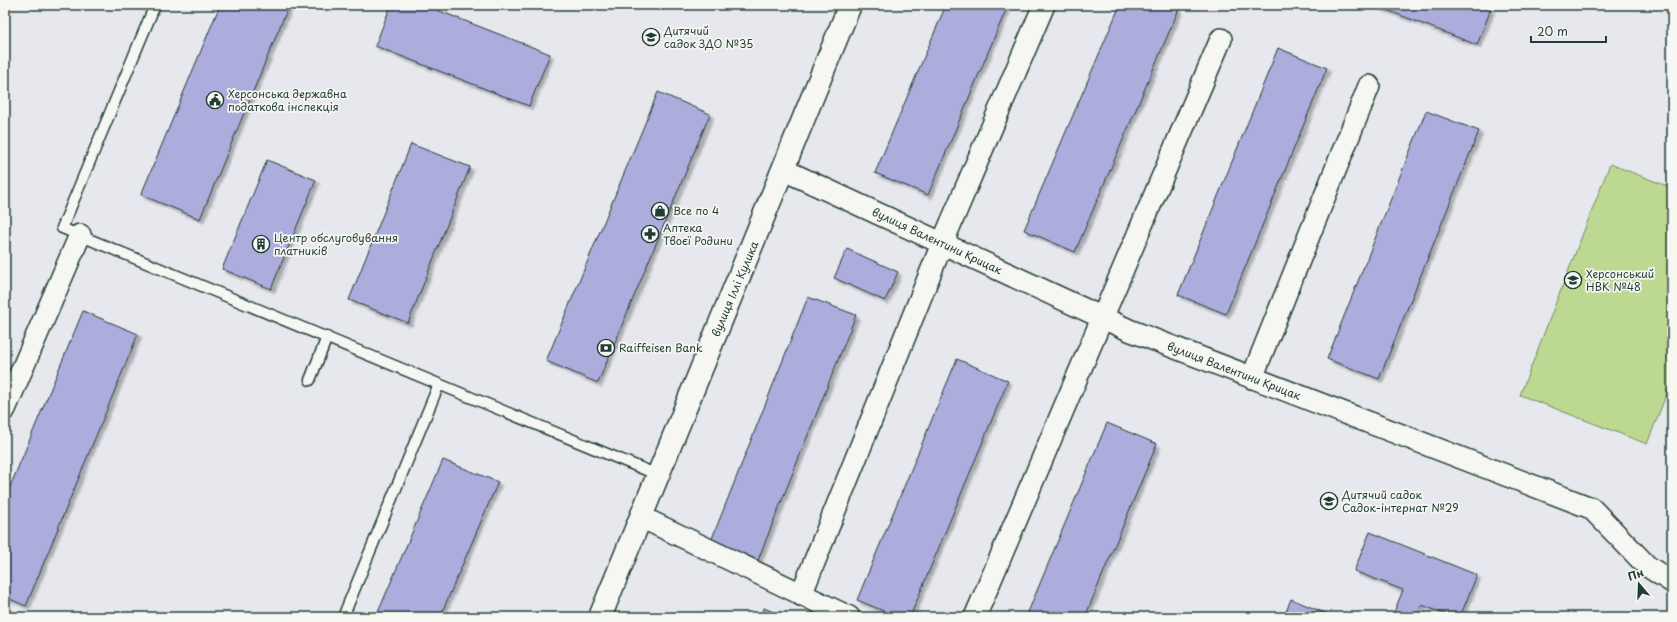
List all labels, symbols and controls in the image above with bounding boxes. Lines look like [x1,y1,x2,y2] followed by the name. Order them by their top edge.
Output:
[1531,18,1606,44] scale bar
[663,22,753,52] place label: Дитячий садок ЗДО №35
[1537,22,1568,40] text: 20 m
[641,27,661,47] school or university icon: Дитячий садок ЗДО №35
[228,85,347,115] place label: Херсонська державна податкова інспекція
[205,90,225,110] public building icon: Херсонська державна податкова інспекція
[650,201,670,221] shop icon: Все по 4
[673,202,719,219] place label: Все по 4
[869,203,1006,278] street label: вулиця Валентини Крицак
[663,219,733,249] place label: Аптека Твоєї Родини
[640,224,660,244] pharmacy icon: Аптека Твоєї Родини
[274,229,398,259] place label: Центр обслуговування платників
[251,234,271,254] building icon: Центр обслуговування платників
[707,238,762,339] street label: вулиця Іллі Кулика
[1586,265,1654,295] place label: Херсонський НВК №48
[1563,270,1583,290] school or university icon: Херсонський НВК №48
[1165,337,1304,404] street label: вулиця Валентини Крицак
[596,338,616,358] bank icon: Raiffeisen Bank
[619,339,703,356] place label: Raiffeisen Bank
[1341,486,1459,516] place label: Дитячий садок Садок-інтернат №29
[1319,491,1339,511] school or university icon: Дитячий садок Садок-інтернат №29
[1625,563,1646,585] text: Пн
[1619,564,1659,604] north arrow

